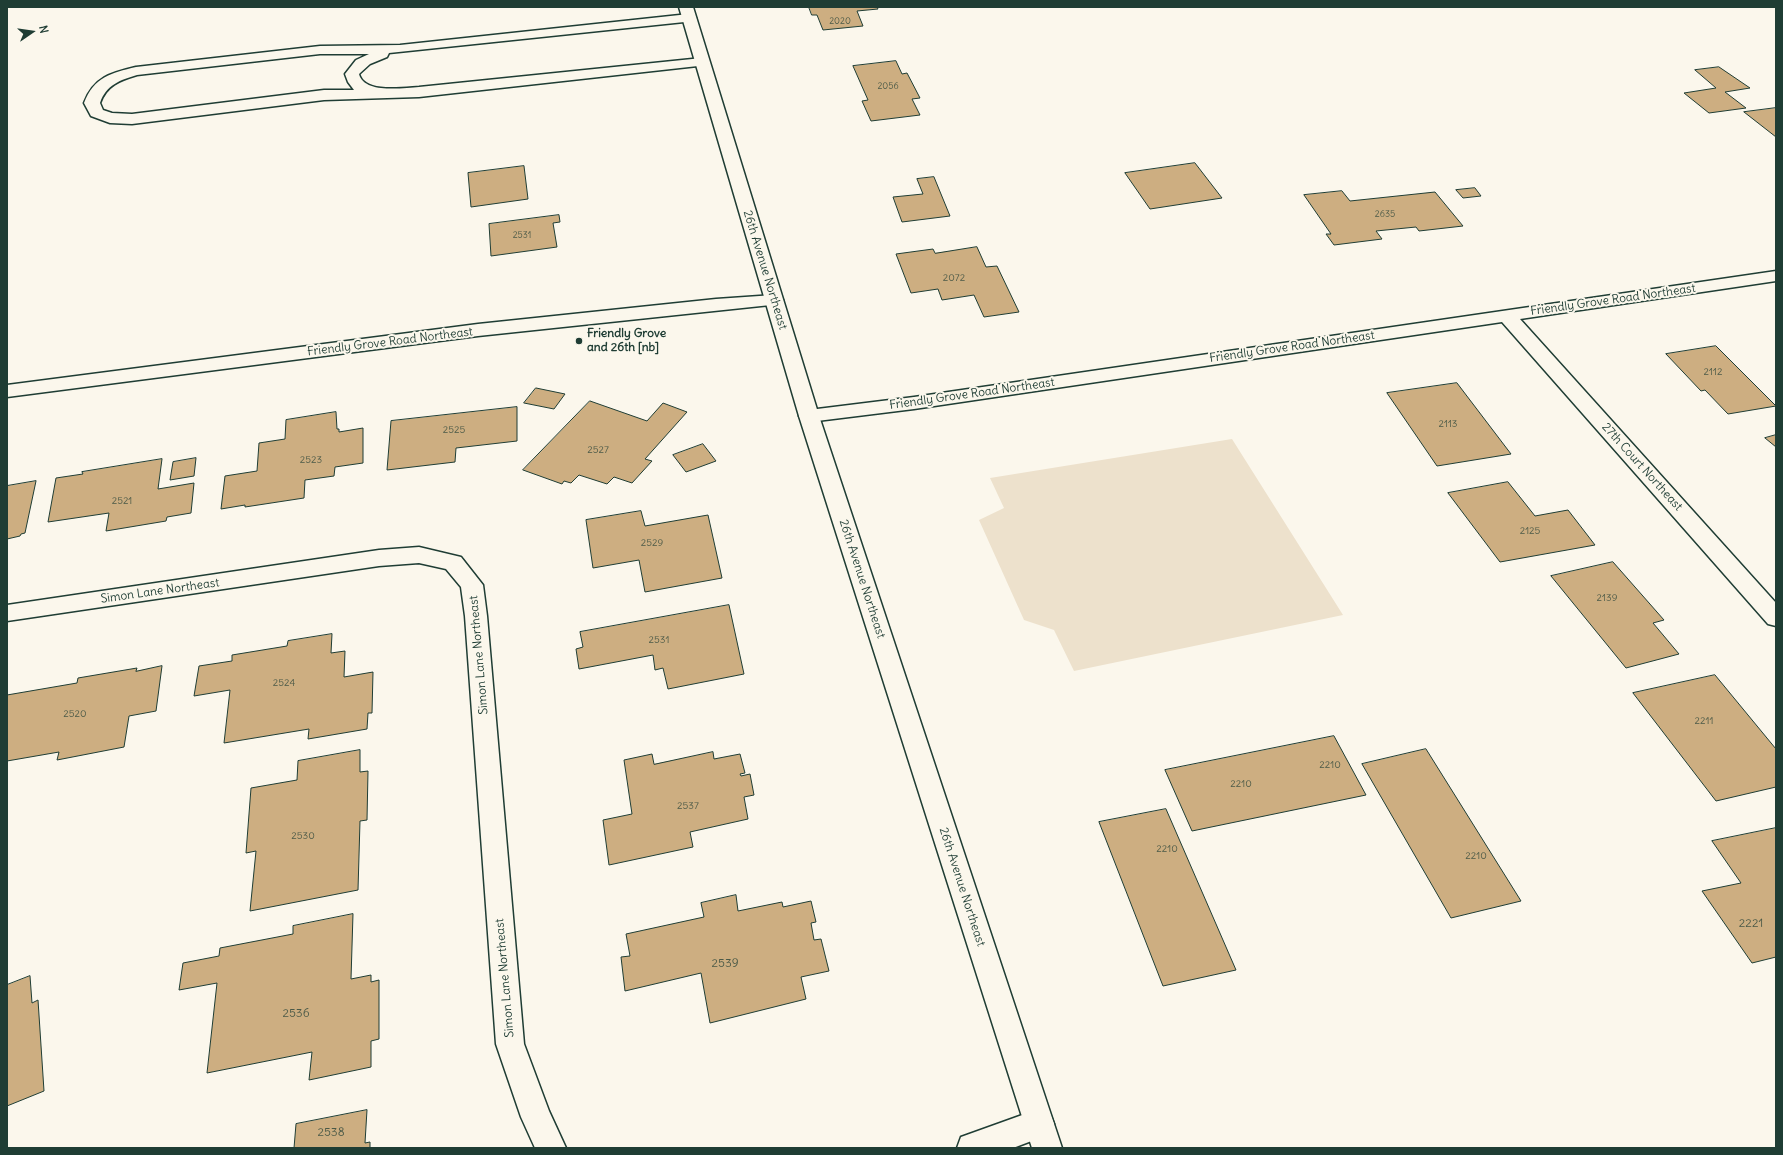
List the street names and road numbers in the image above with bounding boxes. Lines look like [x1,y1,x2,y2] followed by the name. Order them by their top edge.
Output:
[740,209,790,331] street label: 26th Avenue Northeast
[1529,281,1697,319] street label: Friendly Grove Road Northeast
[306,325,474,359] street label: Friendly Grove Road Northeast
[1208,328,1376,366] street label: Friendly Grove Road Northeast
[888,375,1056,413] street label: Friendly Grove Road Northeast
[1599,420,1685,514] street label: 27th Court Northeast
[836,518,888,640] street label: 26th Avenue Northeast
[100,576,220,606] street label: Simon Lane Northeast
[467,595,491,715] street label: Simon Lane Northeast
[936,826,988,948] street label: 26th Avenue Northeast
[493,918,517,1038] street label: Simon Lane Northeast

